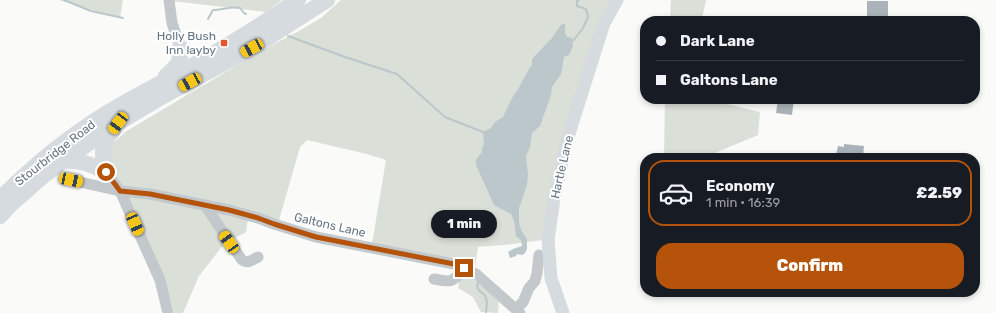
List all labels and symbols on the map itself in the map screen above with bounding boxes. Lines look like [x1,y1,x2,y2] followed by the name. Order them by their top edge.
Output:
[157,29,216,57] place label: Holly Bush Inn layby
[239,37,265,59] car
[219,38,229,48] marker: Holly Bush Inn layby
[177,71,203,93] car
[106,110,130,136] car
[12,117,98,189] street label: Stourbridge Road
[548,134,576,200] street label: Hartle Lane
[97,163,115,181] route start
[58,172,84,188] car
[293,210,367,240] street label: Galtons Lane
[431,210,497,238] callout: 1 min
[125,211,145,237] car
[217,229,241,255] car
[455,259,473,277] route end

